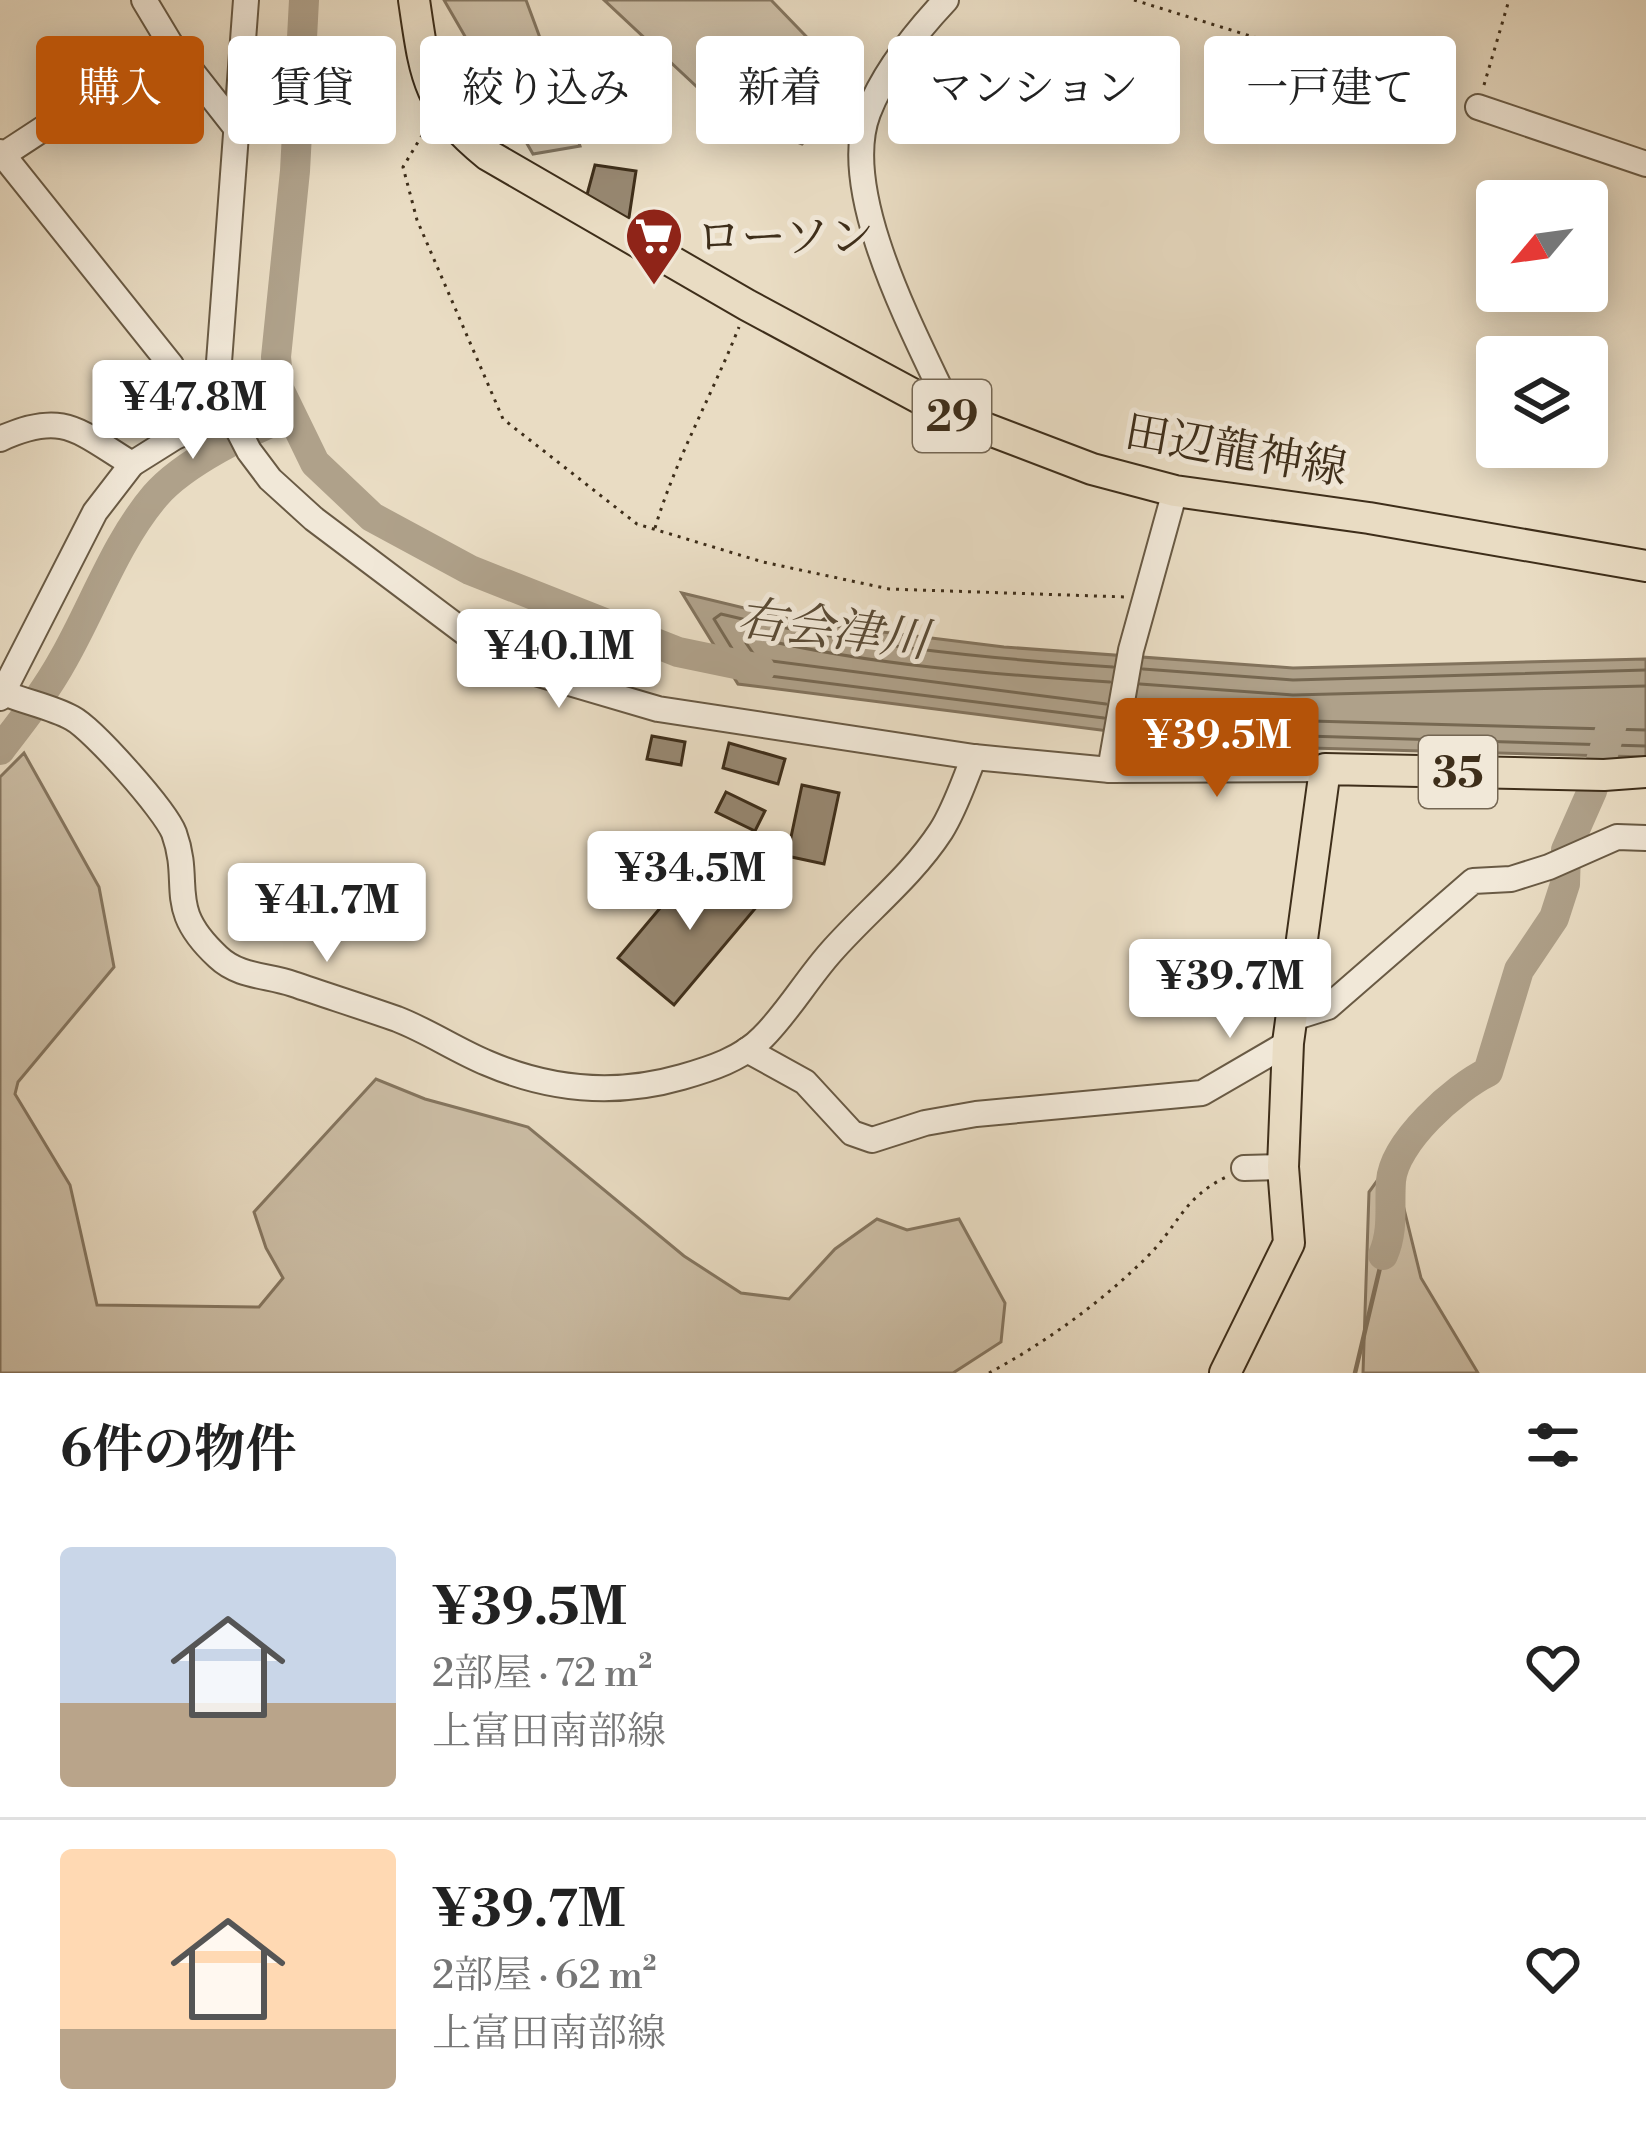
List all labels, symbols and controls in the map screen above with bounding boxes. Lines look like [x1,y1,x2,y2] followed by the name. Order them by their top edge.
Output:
[36,36,204,144] chip: 購入
[228,36,396,144] chip: 賃貸
[420,36,672,144] chip: 絞り込み
[696,36,864,144] chip: 新着
[888,36,1180,144] chip: マンション
[1204,36,1456,144] chip: 一戸建て
[1476,180,1608,312] north arrow
[1476,180,1608,468] map controls
[623,205,685,287] supermarket icon: ローソン
[696,210,874,267] place label: ローソン
[1476,336,1608,468] button: layers
[95,360,291,462] pin: ¥47.8M
[119,374,267,423] text: ¥47.8M
[913,380,991,452] road number: 29
[1120,404,1351,499] street label: 田辺龍神線
[734,590,937,673] water label: 右会津川
[461,609,657,711] pin: ¥40.1M
[484,623,634,672] text: ¥40.1M
[1119,698,1315,800] pin: ¥39.5M
[1143,712,1291,761] text: ¥39.5M
[1419,736,1497,808] road number: 35
[592,831,788,933] pin: ¥34.5M
[614,845,766,894] text: ¥34.5M
[229,863,425,965] pin: ¥41.7M
[255,877,399,926] text: ¥41.7M
[1132,939,1328,1041] pin: ¥39.7M
[1156,953,1304,1002] text: ¥39.7M
[1520,1412,1586,1478] icon: filters
[60,1419,296,1483] text: 6件の物件
[432,1577,627,1641] text: ¥39.5M
[156,1595,300,1739] icon: home
[1520,1634,1586,1700] icon: heart
[432,1650,652,1699] text: 2部屋 · 72 m²
[432,1708,666,1757] text: 上富田南部線
[432,1879,625,1943] text: ¥39.7M
[156,1897,300,2041] icon: home
[1520,1936,1586,2002] icon: heart
[432,1952,656,2001] text: 2部屋 · 62 m²
[432,2010,666,2059] text: 上富田南部線

